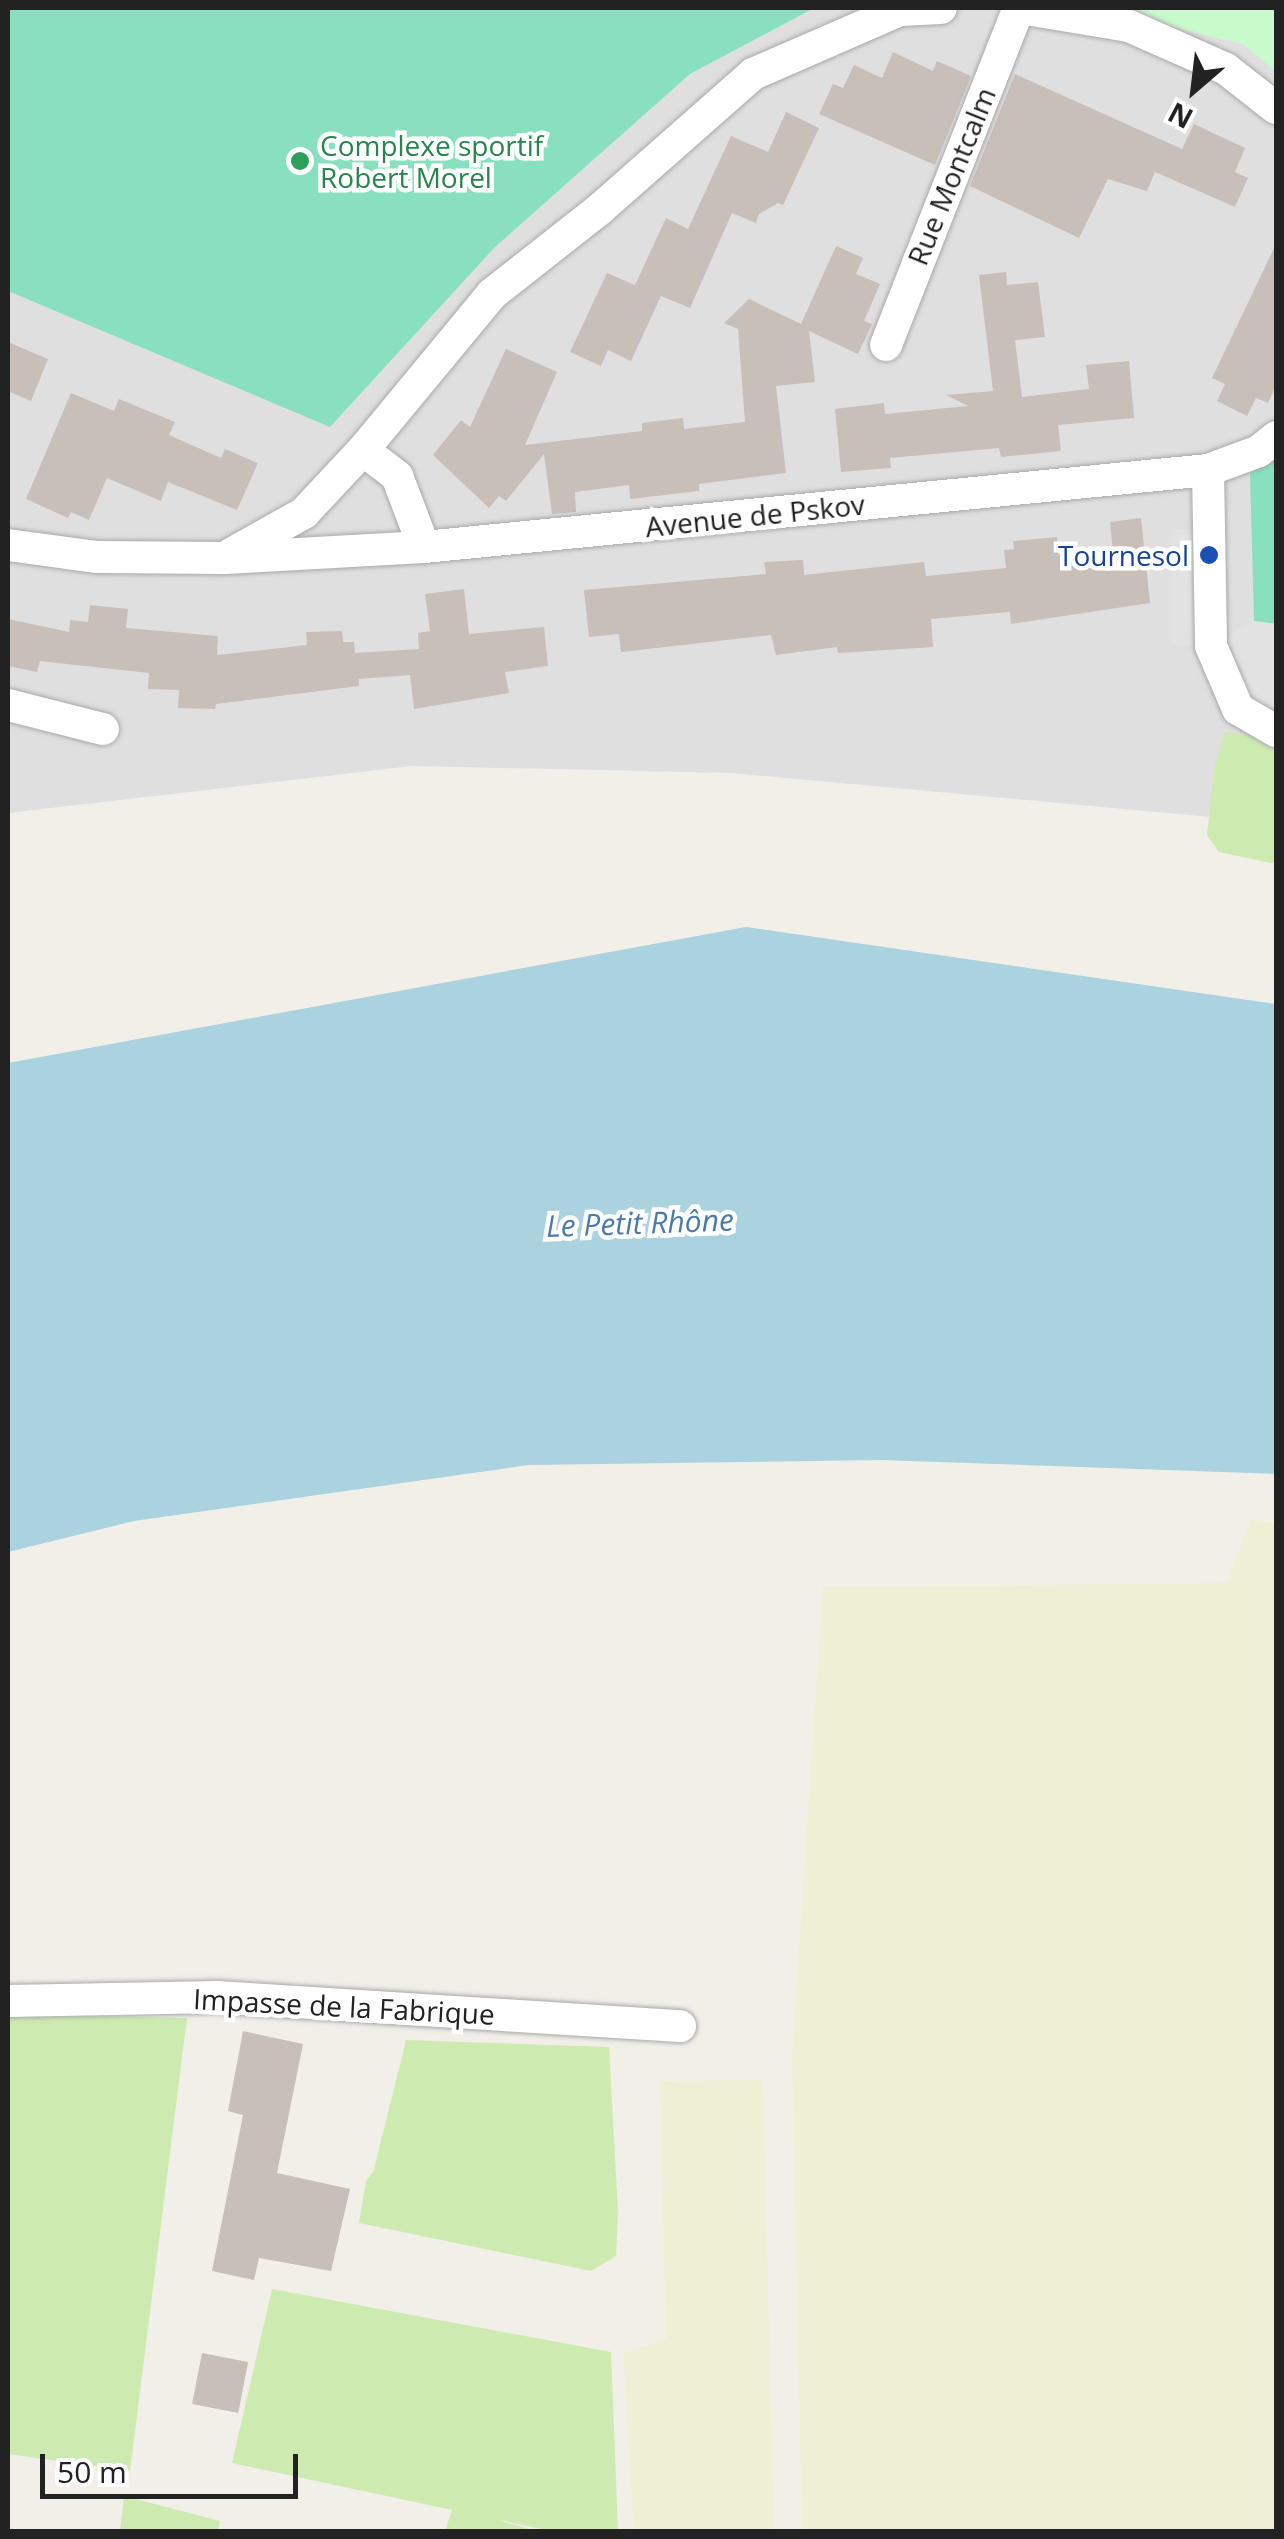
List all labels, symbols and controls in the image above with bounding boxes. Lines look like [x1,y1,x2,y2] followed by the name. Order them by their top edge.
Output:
[1144,40,1244,140] north arrow
[900,82,1002,270] street label: Rue Montcalm
[1161,94,1199,139] text: N
[320,128,543,194] place label: Complexe sportif Robert Morel
[289,150,311,172] marker: Complexe sportif Robert Morel
[644,487,866,543] street label: Avenue de Pskov
[1058,538,1189,572] place label: Tournesol
[1198,544,1220,566] marker: Tournesol
[546,1202,734,1244] water label: Le Petit Rhône
[192,1981,496,2031] street label: Impasse de la Fabrique
[45,2434,302,2496] scale bar
[57,2451,127,2492] text: 50 m

